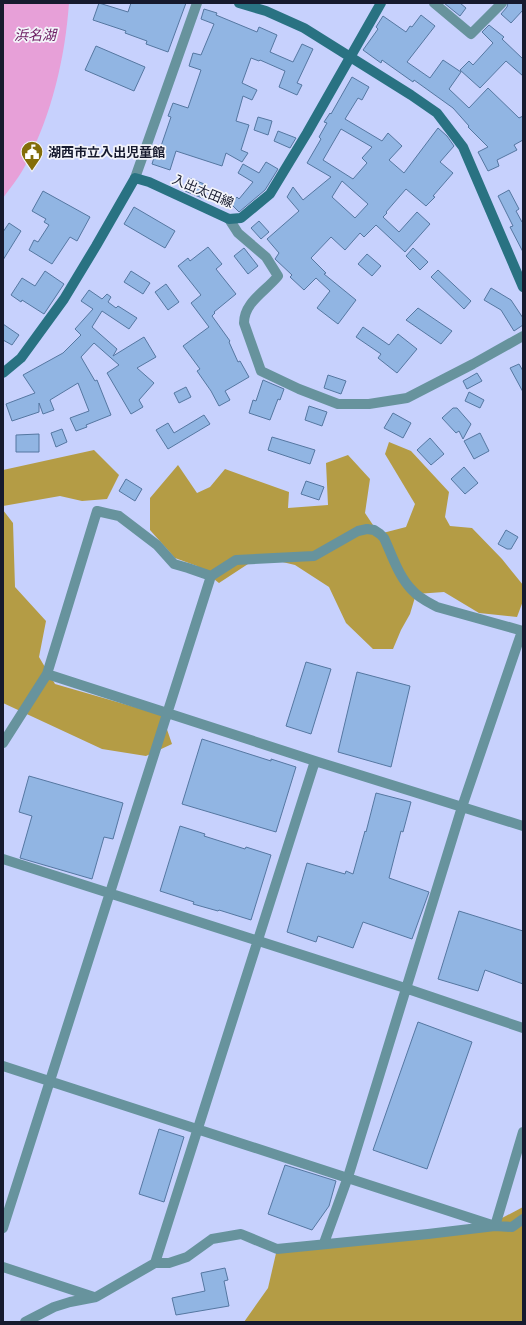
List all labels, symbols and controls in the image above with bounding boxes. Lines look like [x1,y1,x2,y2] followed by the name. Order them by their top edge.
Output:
[14,27,58,43] water label: 浜名湖
[19,139,45,172] public building icon: 湖西市立入出児童館
[48,145,165,160] place label: 湖西市立入出児童館
[170,171,236,211] street label: 入出太田線

